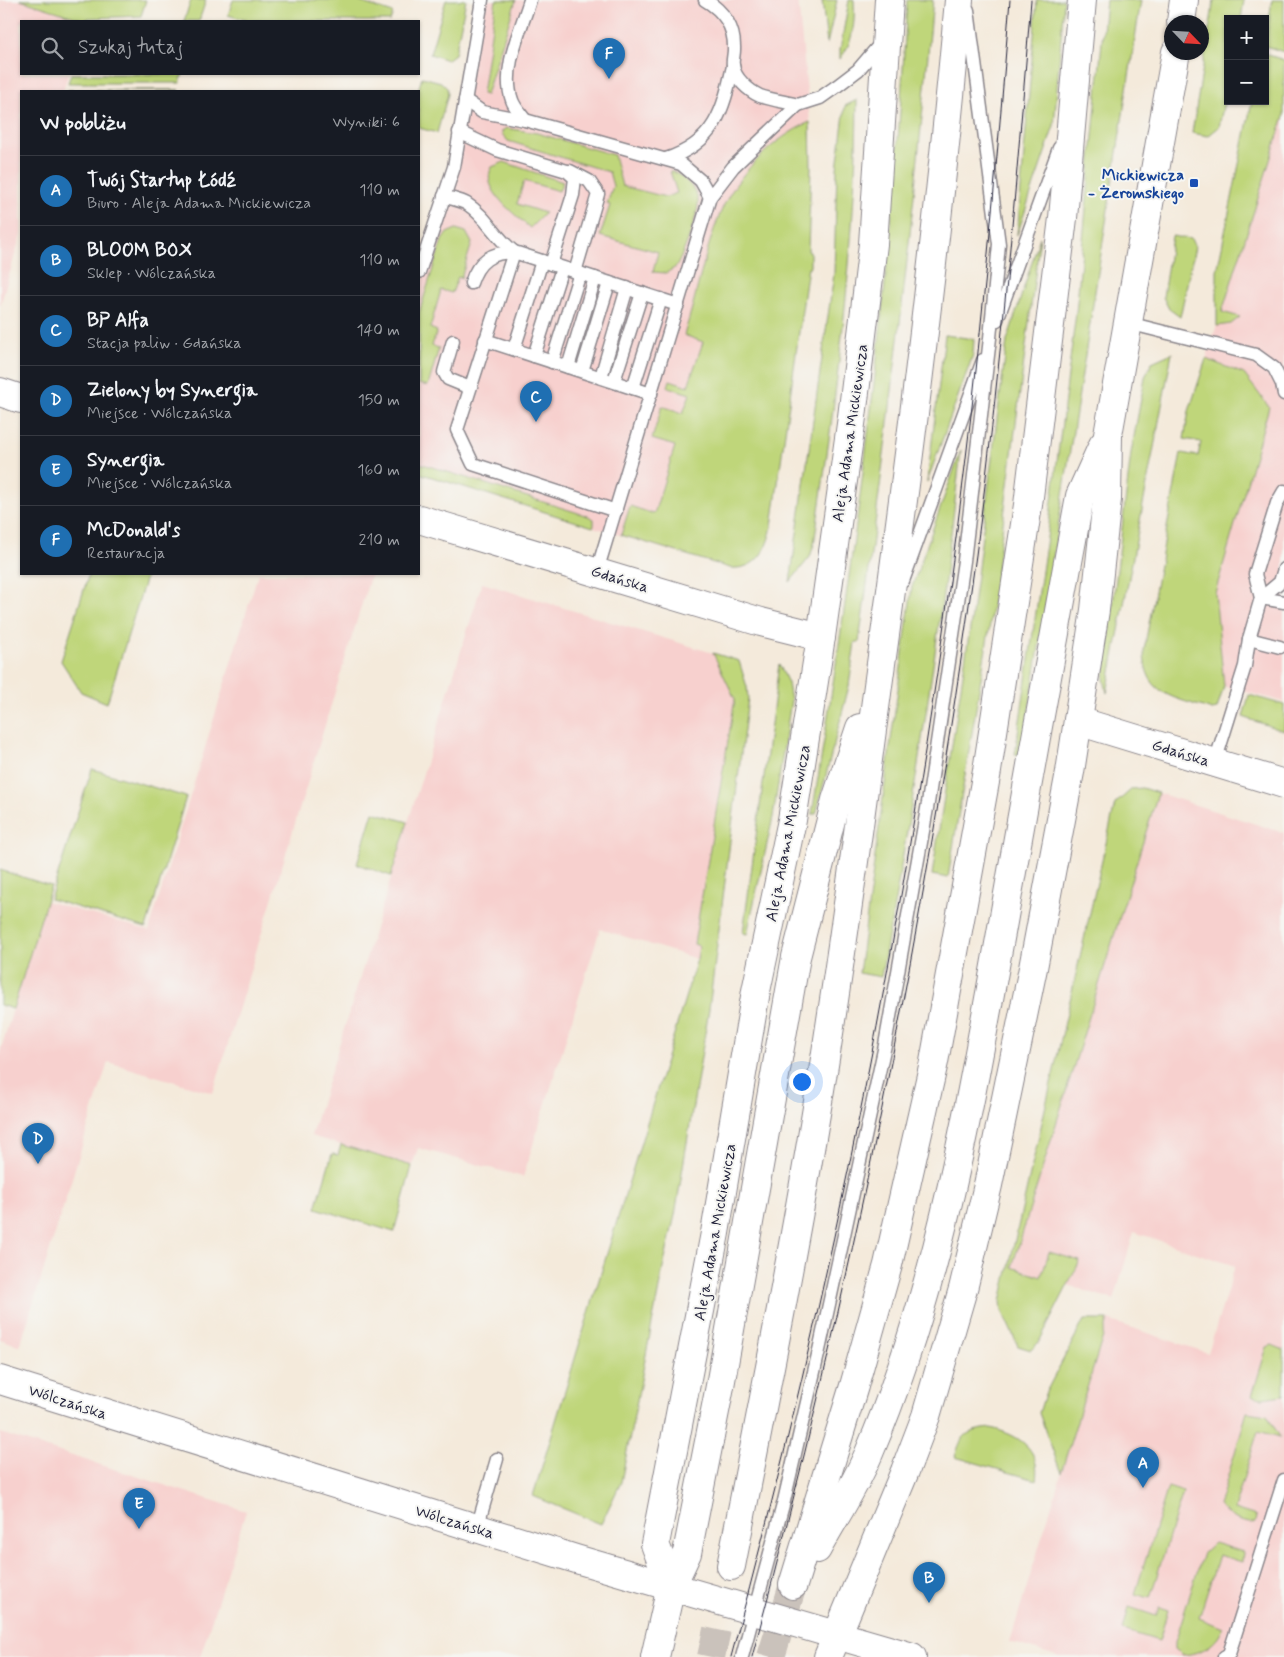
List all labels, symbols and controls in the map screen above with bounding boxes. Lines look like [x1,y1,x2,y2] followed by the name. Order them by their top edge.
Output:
[1164,15,1209,60] north arrow
[1224,15,1269,105] map controls
[1224,15,1269,60] button: +
[20,20,420,75] search box
[38,34,66,62] icon: search
[78,35,183,60] text: Szukaj tutaj
[593,38,625,79] pin: F
[1224,60,1269,105] button: −
[40,109,126,137] text: W pobliżu
[333,112,400,133] text: Wyniki: 6
[1088,165,1184,205] place label: Mickiewicza - Żeromskiego
[87,168,236,193] text: Twój Startup Łódź
[1188,177,1200,189] marker: Mickiewicza - Żeromskiego
[51,180,61,201] text: A
[359,180,400,201] text: 110 m
[87,193,311,214] text: Biuro · Aleja Adama Mickiewicza
[87,238,192,263] text: BLOOM BOX
[51,250,61,271] text: B
[359,250,400,271] text: 110 m
[87,263,216,284] text: Sklep · Wólczańska
[87,308,149,333] text: BP Alfa
[50,320,62,341] text: C
[356,320,400,341] text: 140 m
[87,333,241,354] text: Stacja paliw · Gdańska
[828,343,873,524] street label: Aleja Adama Mickiewicza
[87,378,257,403] text: Zielony by Synergia
[520,381,552,422] pin: C
[50,390,62,411] text: D
[358,390,400,411] text: 150 m
[87,403,232,424] text: Miejsce · Wólczańska
[87,448,164,473] text: Synergia
[51,460,61,481] text: E
[357,460,400,481] text: 160 m
[87,473,232,494] text: Miejsce · Wólczańska
[87,518,180,543] text: McDonald's
[52,530,60,551] text: F
[359,530,400,551] text: 210 m
[87,543,165,564] text: Restauracja
[588,561,651,598] street label: Gdańska
[1149,735,1212,772] street label: Gdańska
[761,743,816,924] street label: Aleja Adama Mickiewicza
[789,1069,815,1095] your location
[22,1123,54,1164] pin: D
[690,1142,741,1323] street label: Aleja Adama Mickiewicza
[26,1380,109,1425] street label: Wólczańska
[1127,1447,1159,1488] pin: A
[123,1488,155,1529] pin: E
[413,1500,497,1544] street label: Wólczańska
[913,1562,945,1603] pin: B

